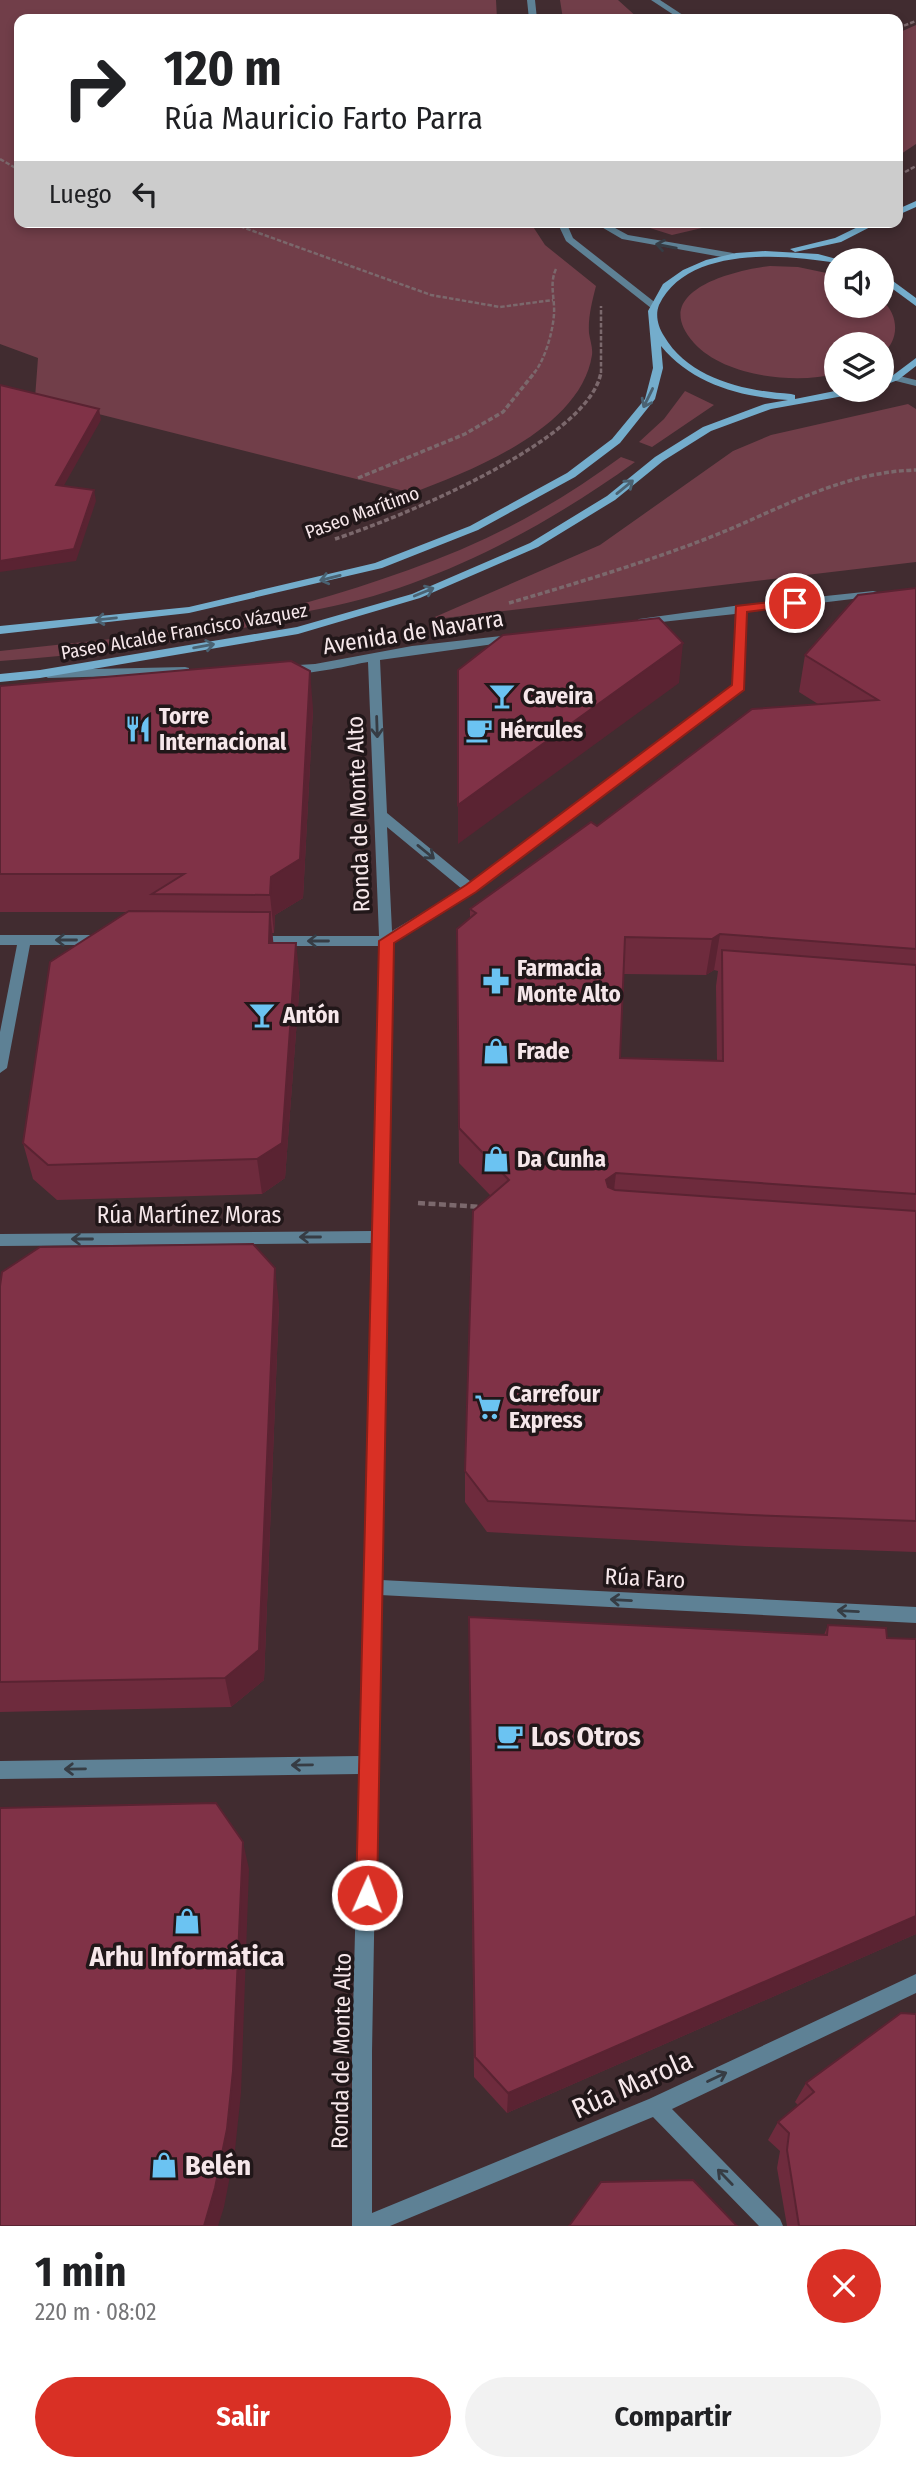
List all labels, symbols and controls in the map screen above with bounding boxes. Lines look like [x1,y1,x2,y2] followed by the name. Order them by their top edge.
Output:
[164,39,282,98] text: 120 m
[49,42,140,133] icon: right
[164,99,483,137] text: Rúa Mauricio Farto Parra
[126,175,164,213] icon: left
[49,179,112,210] text: Luego
[655,238,678,252] one-way arrow
[824,248,894,402] map controls
[824,248,894,318] button: sound
[824,332,894,402] button: layers
[641,387,654,408] one-way arrow
[615,479,633,495] one-way arrow
[302,481,422,544] street label: Paseo Marítimo
[319,572,342,585] one-way arrow
[765,573,825,633] pin
[776,584,814,622] icon: arrive
[413,585,434,598] one-way arrow
[59,598,310,665] street label: Paseo Alcalde Francisco Vázquez
[321,604,505,660] street label: Avenida de Navarra
[96,613,118,626] one-way arrow
[192,639,214,652] one-way arrow
[487,681,517,711] bar icon: Caveira
[523,682,593,710] place label: Caveira
[159,702,287,756] place label: Torre Internacional
[123,714,153,744] restaurant icon: Torre Internacional
[341,715,375,913] street label: Ronda de Monte Alto
[371,715,384,738] one-way arrow
[464,715,494,745] cafe icon: Hércules
[500,716,583,744] place label: Hércules
[416,844,434,859] one-way arrow
[55,933,78,947] one-way arrow
[307,934,330,948] one-way arrow
[517,954,621,1008] place label: Farmacia Monte Alto
[481,966,511,996] pharmacy icon: Farmacia Monte Alto
[247,1000,277,1030] bar icon: Antón
[282,1001,340,1029] place label: Antón
[481,1036,511,1066] shop icon: Frade
[517,1037,570,1065] place label: Frade
[481,1144,511,1174] shop icon: Da Cunha
[517,1145,606,1173] place label: Da Cunha
[97,1201,282,1229] street label: Rúa Martínez Moras
[299,1230,322,1244] one-way arrow
[71,1232,94,1246] one-way arrow
[509,1380,601,1434] place label: Carrefour Express
[473,1392,503,1422] supermarket icon: Carrefour Express
[604,1562,686,1594] street label: Rúa Faro
[609,1593,632,1606] one-way arrow
[837,1605,860,1618] one-way arrow
[531,1720,641,1753] place label: Los Otros
[495,1721,525,1751] cafe icon: Los Otros
[291,1759,314,1772] one-way arrow
[63,1762,86,1776] one-way arrow
[330,1858,404,1932] position arrow
[172,1906,202,1936] shop icon: Arhu Informática
[88,1940,285,1973] place label: Arhu Informática
[325,1953,357,2149] street label: Ronda de Monte Alto
[567,2043,698,2126] street label: Rúa Marola
[706,2070,727,2083] one-way arrow
[185,2149,251,2182] place label: Belén
[149,2150,179,2180] shop icon: Belén
[717,2169,734,2186] one-way arrow
[35,2247,126,2297] text: 1 min
[807,2249,881,2323] button: close
[35,2298,156,2326] text: 220 m · 08:02
[35,2377,451,2457] button: Salir
[465,2377,881,2457] button: Compartir

